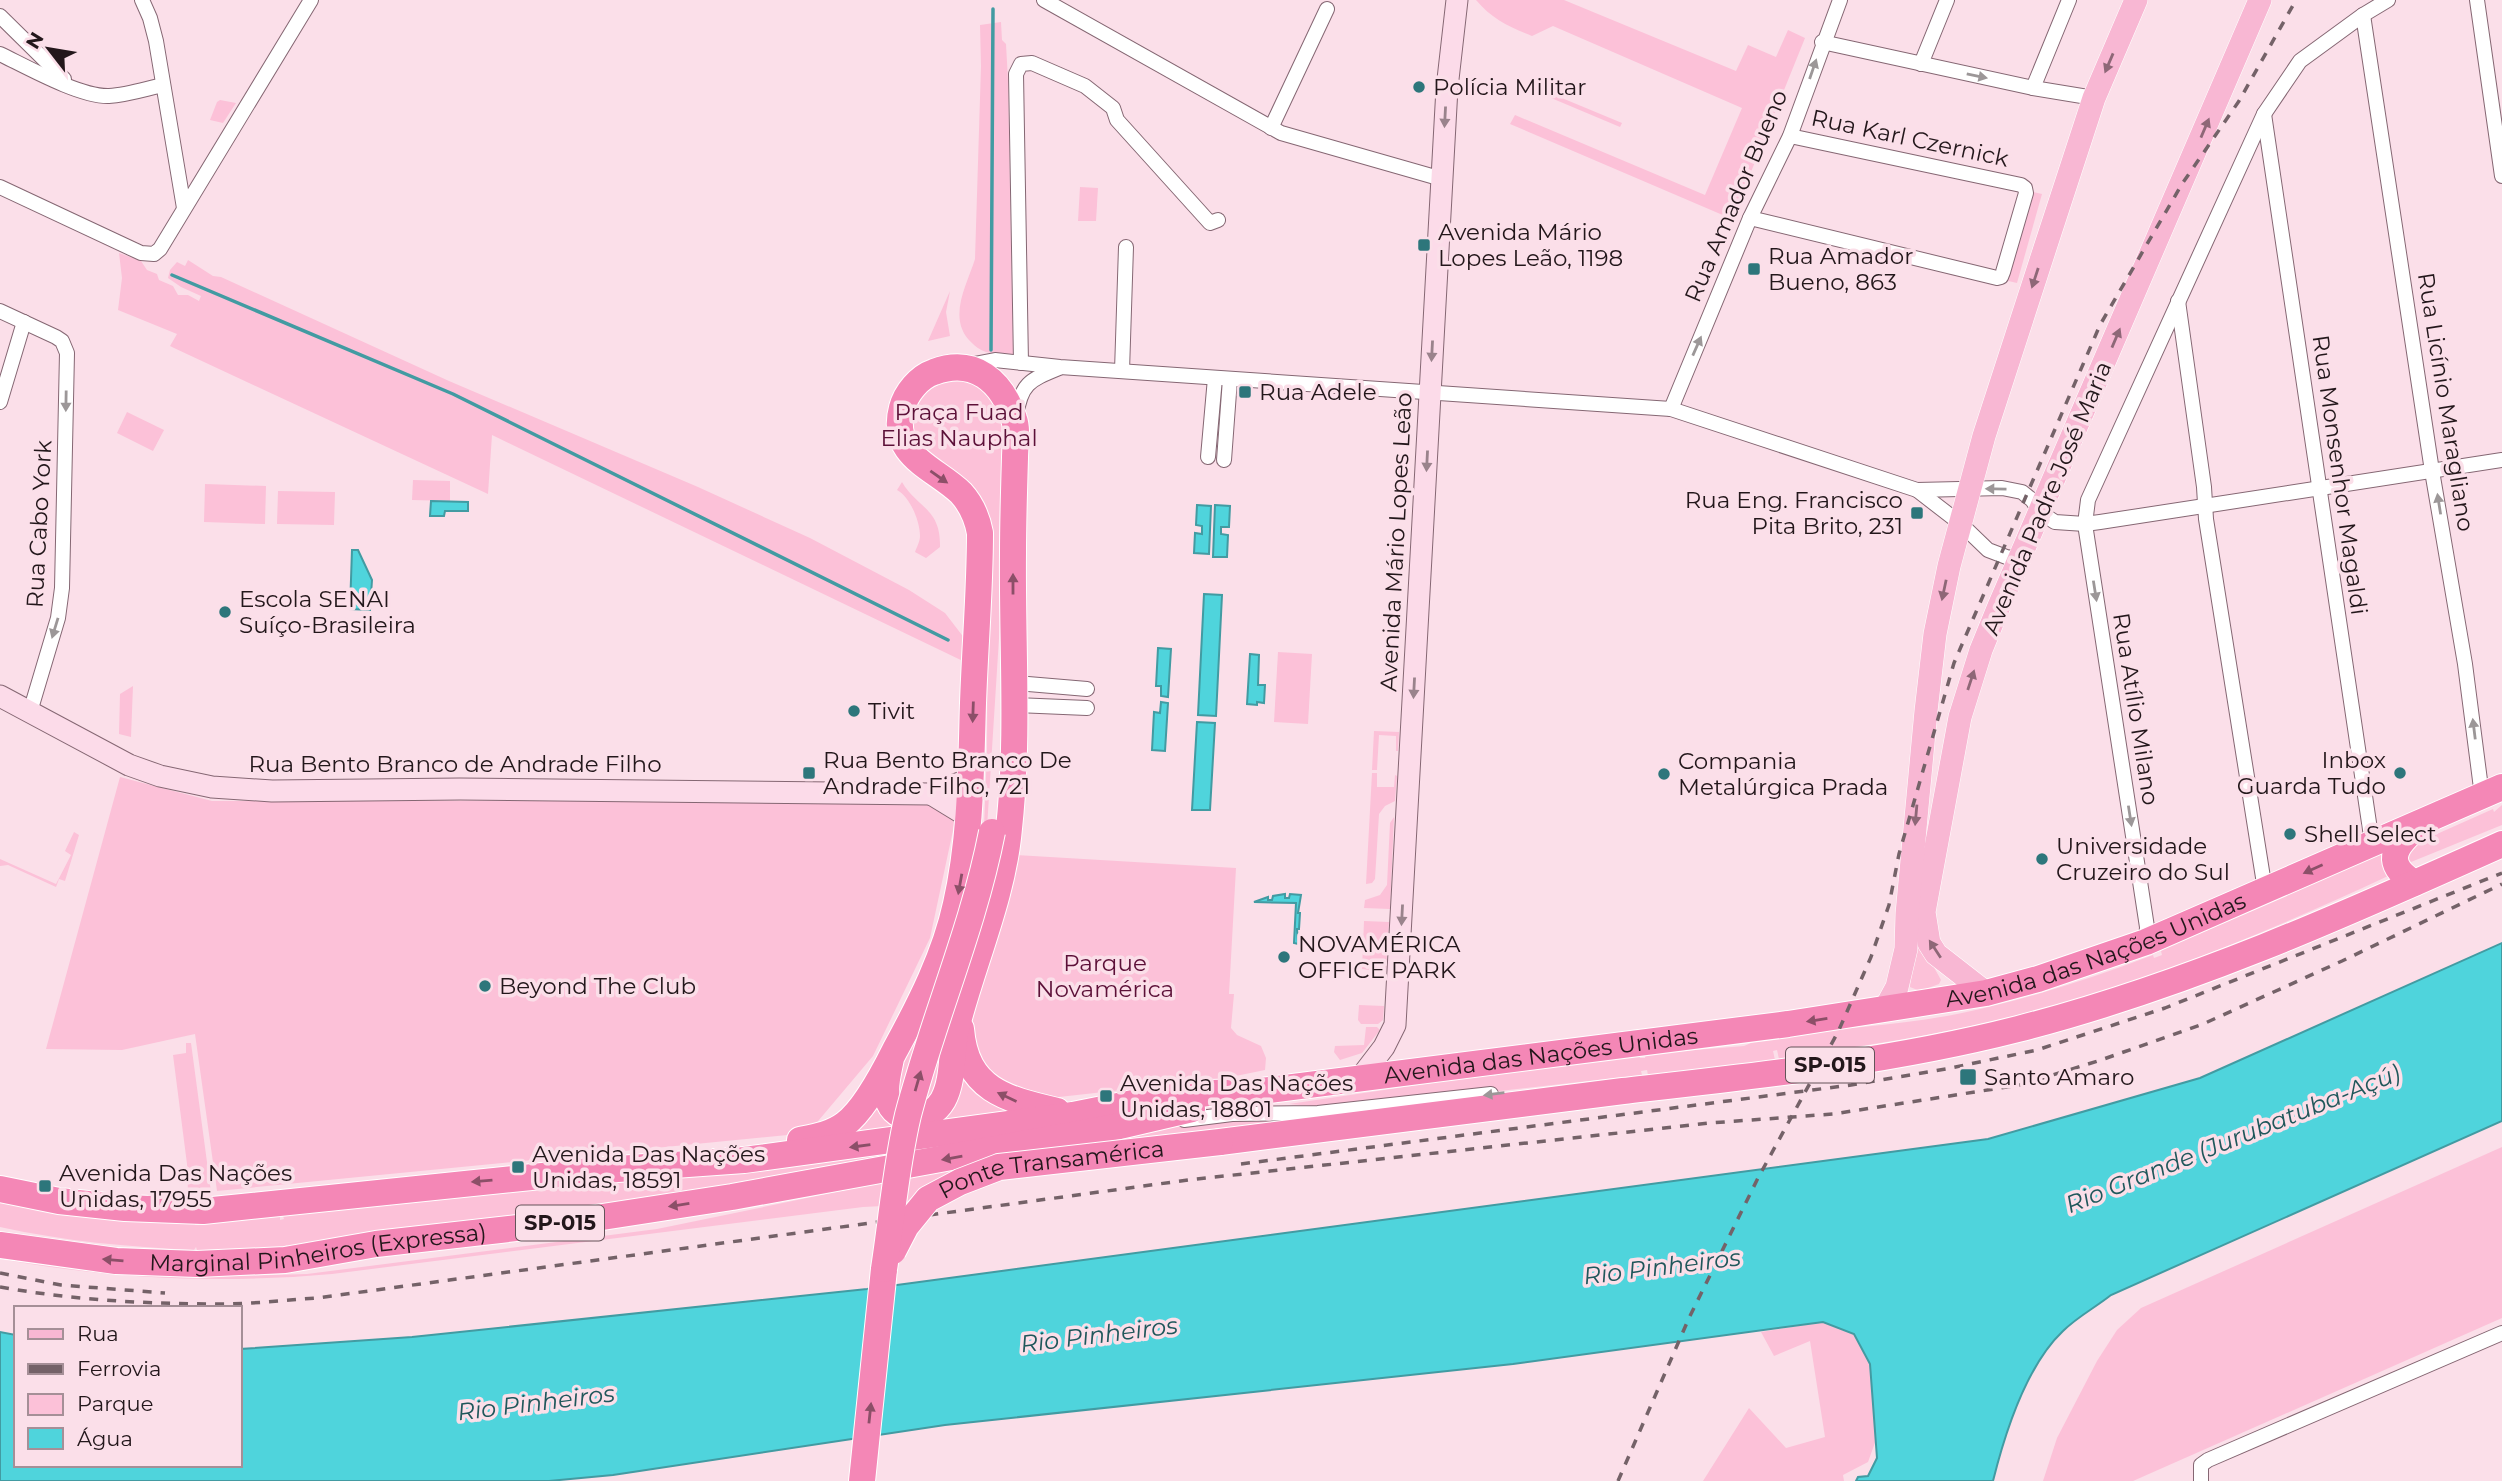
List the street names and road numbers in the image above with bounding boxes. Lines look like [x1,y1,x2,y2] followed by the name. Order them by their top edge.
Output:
[1679,86,1793,306] street label: Rua Amador Bueno
[1809,103,2012,173] street label: Rua Karl Czernick
[2412,271,2480,533] street label: Rua Licínio Maragliano
[2306,333,2374,617] street label: Rua Monsenhor Magaldi
[1977,357,2117,639] street label: Avenida Padre José Maria
[1374,392,1418,692] street label: Avenida Mário Lopes Leão
[21,439,57,609] street label: Rua Cabo York
[2107,611,2165,807] street label: Rua Atílio Milano
[248,750,662,778] street label: Rua Bento Branco de Andrade Filho
[1943,886,2250,1013] street label: Avenida das Nações Unidas
[1382,1022,1699,1089] street label: Avenida das Nações Unidas
[1786,1048,1874,1082] road number: SP-015
[934,1134,1166,1205] street label: Ponte Transamérica
[516,1206,604,1240] road number: SP-015
[149,1218,488,1278] street label: Marginal Pinheiros (Expressa)

